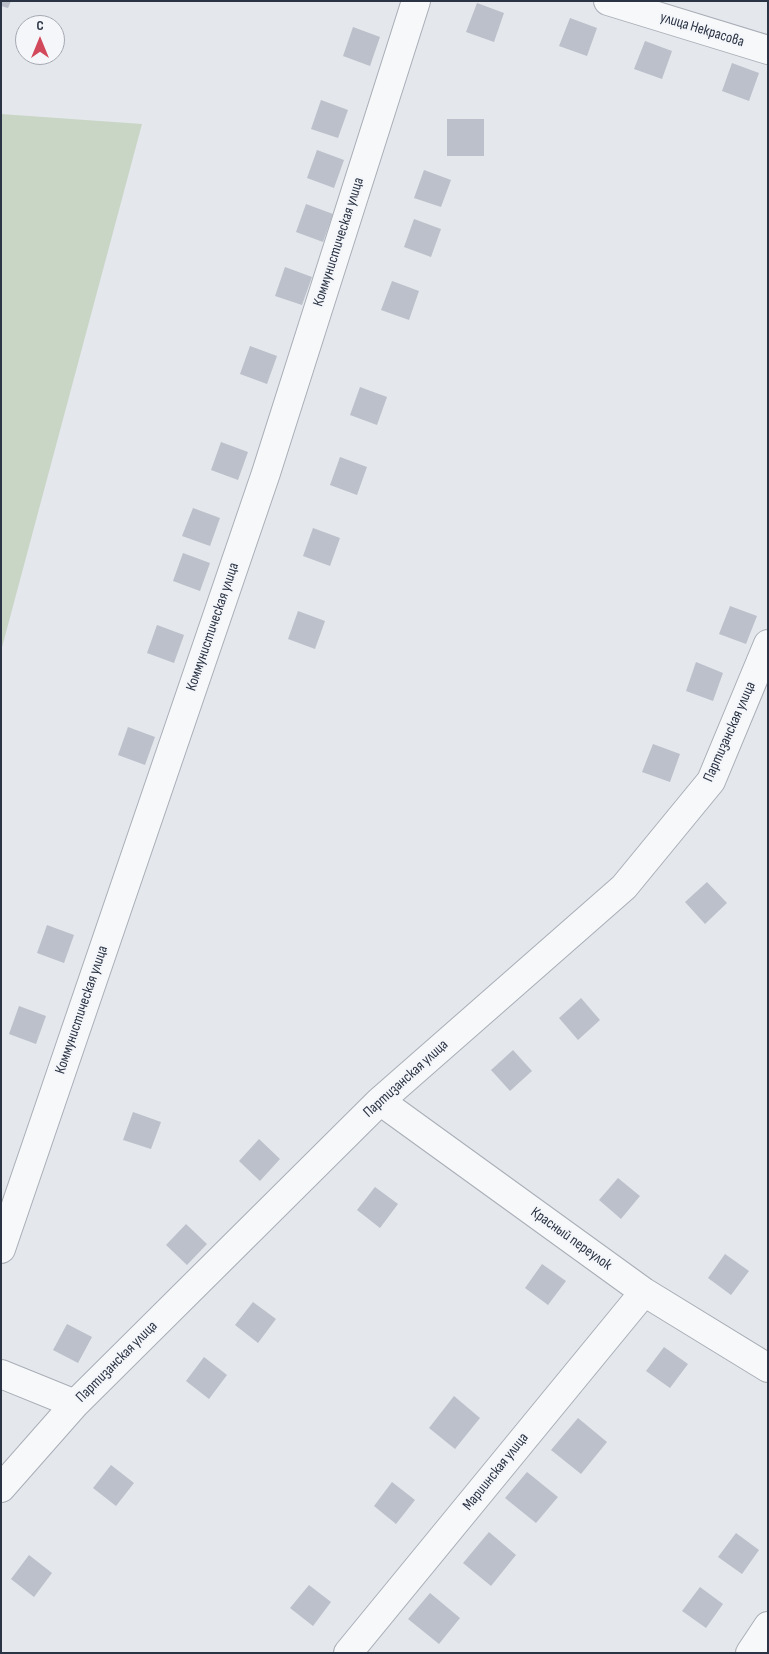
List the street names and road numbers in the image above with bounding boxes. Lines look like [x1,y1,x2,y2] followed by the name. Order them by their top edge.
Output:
[658,9,746,51] street label: улица Некрасова
[310,175,368,309] street label: Коммунистическая улица
[183,560,243,694] street label: Коммунистическая улица
[700,679,760,785] street label: Партизанская улица
[52,943,112,1077] street label: Коммунистическая улица
[360,1036,452,1122] street label: Партизанская улица
[527,1204,615,1274] street label: Красный переулок
[73,1318,161,1406] street label: Партизанская улица
[459,1430,533,1514] street label: Мариинская улица

